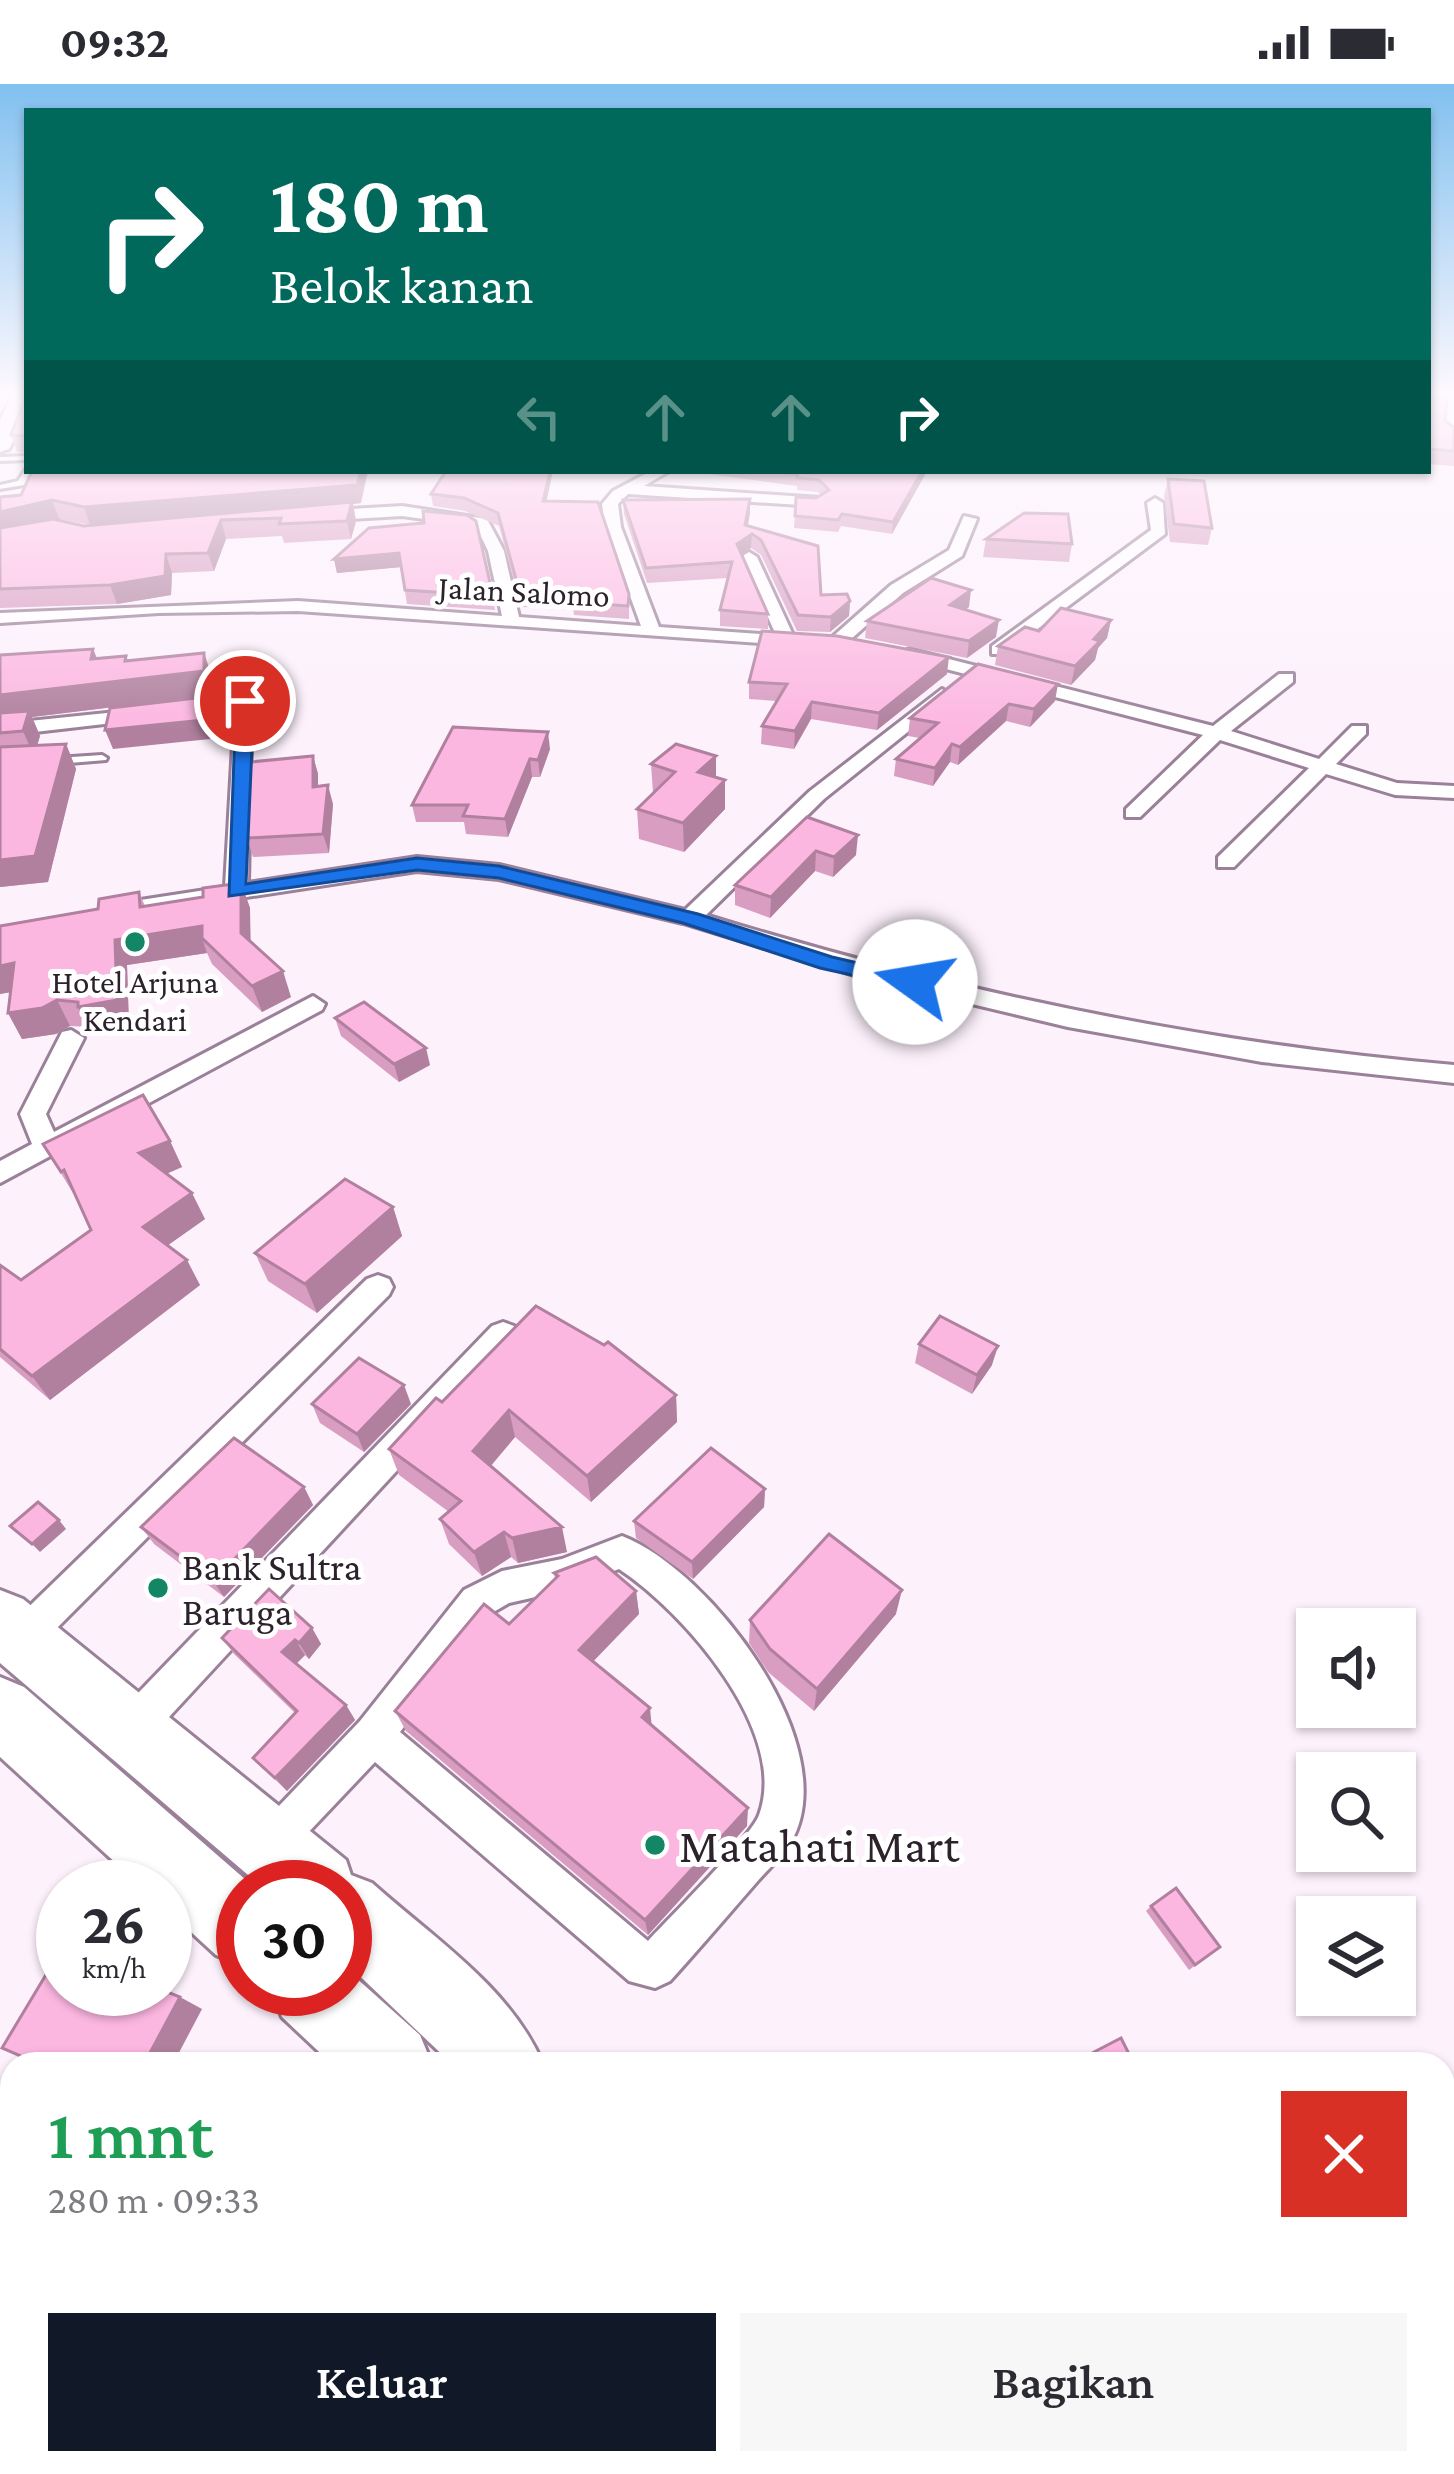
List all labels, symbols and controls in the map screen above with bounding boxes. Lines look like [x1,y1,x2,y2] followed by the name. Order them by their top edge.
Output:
[60,17,169,67] text: 09:32
[72,156,228,312] icon: right
[270,157,489,250] text: 180 m
[270,255,534,315] text: Belok kanan
[506,384,572,450] icon: left
[632,384,698,450] icon: ahead
[758,384,824,450] icon: ahead
[884,384,950,450] icon: right
[434,568,611,614] street label: Jalan Salomo
[194,650,296,752] pin
[212,668,278,734] icon: arrive
[852,919,978,1045] position arrow
[122,929,148,955] marker: Hotel Arjuna Kendari
[51,963,219,1038] place label: Hotel Arjuna Kendari
[182,1545,362,1634] place label: Bank Sultra Baruga
[145,1575,171,1601] marker: Bank Sultra Baruga
[1296,1608,1416,2016] map controls
[1296,1608,1416,1728] button: sound
[1296,1752,1416,1872] button: search
[679,1819,961,1872] place label: Matahati Mart
[642,1832,668,1858] marker: Matahati Mart
[216,1860,372,2016] speed limit sign: 30
[82,1889,146,1956] text: 26
[1296,1896,1416,2016] button: layers
[82,1951,146,1984] text: km/h
[1281,2091,1407,2217] button: close
[48,2093,213,2173] text: 1 mnt
[48,2178,260,2221] text: 280 m · 09:33
[48,2313,716,2451] button: Keluar
[740,2313,1407,2451] button: Bagikan

